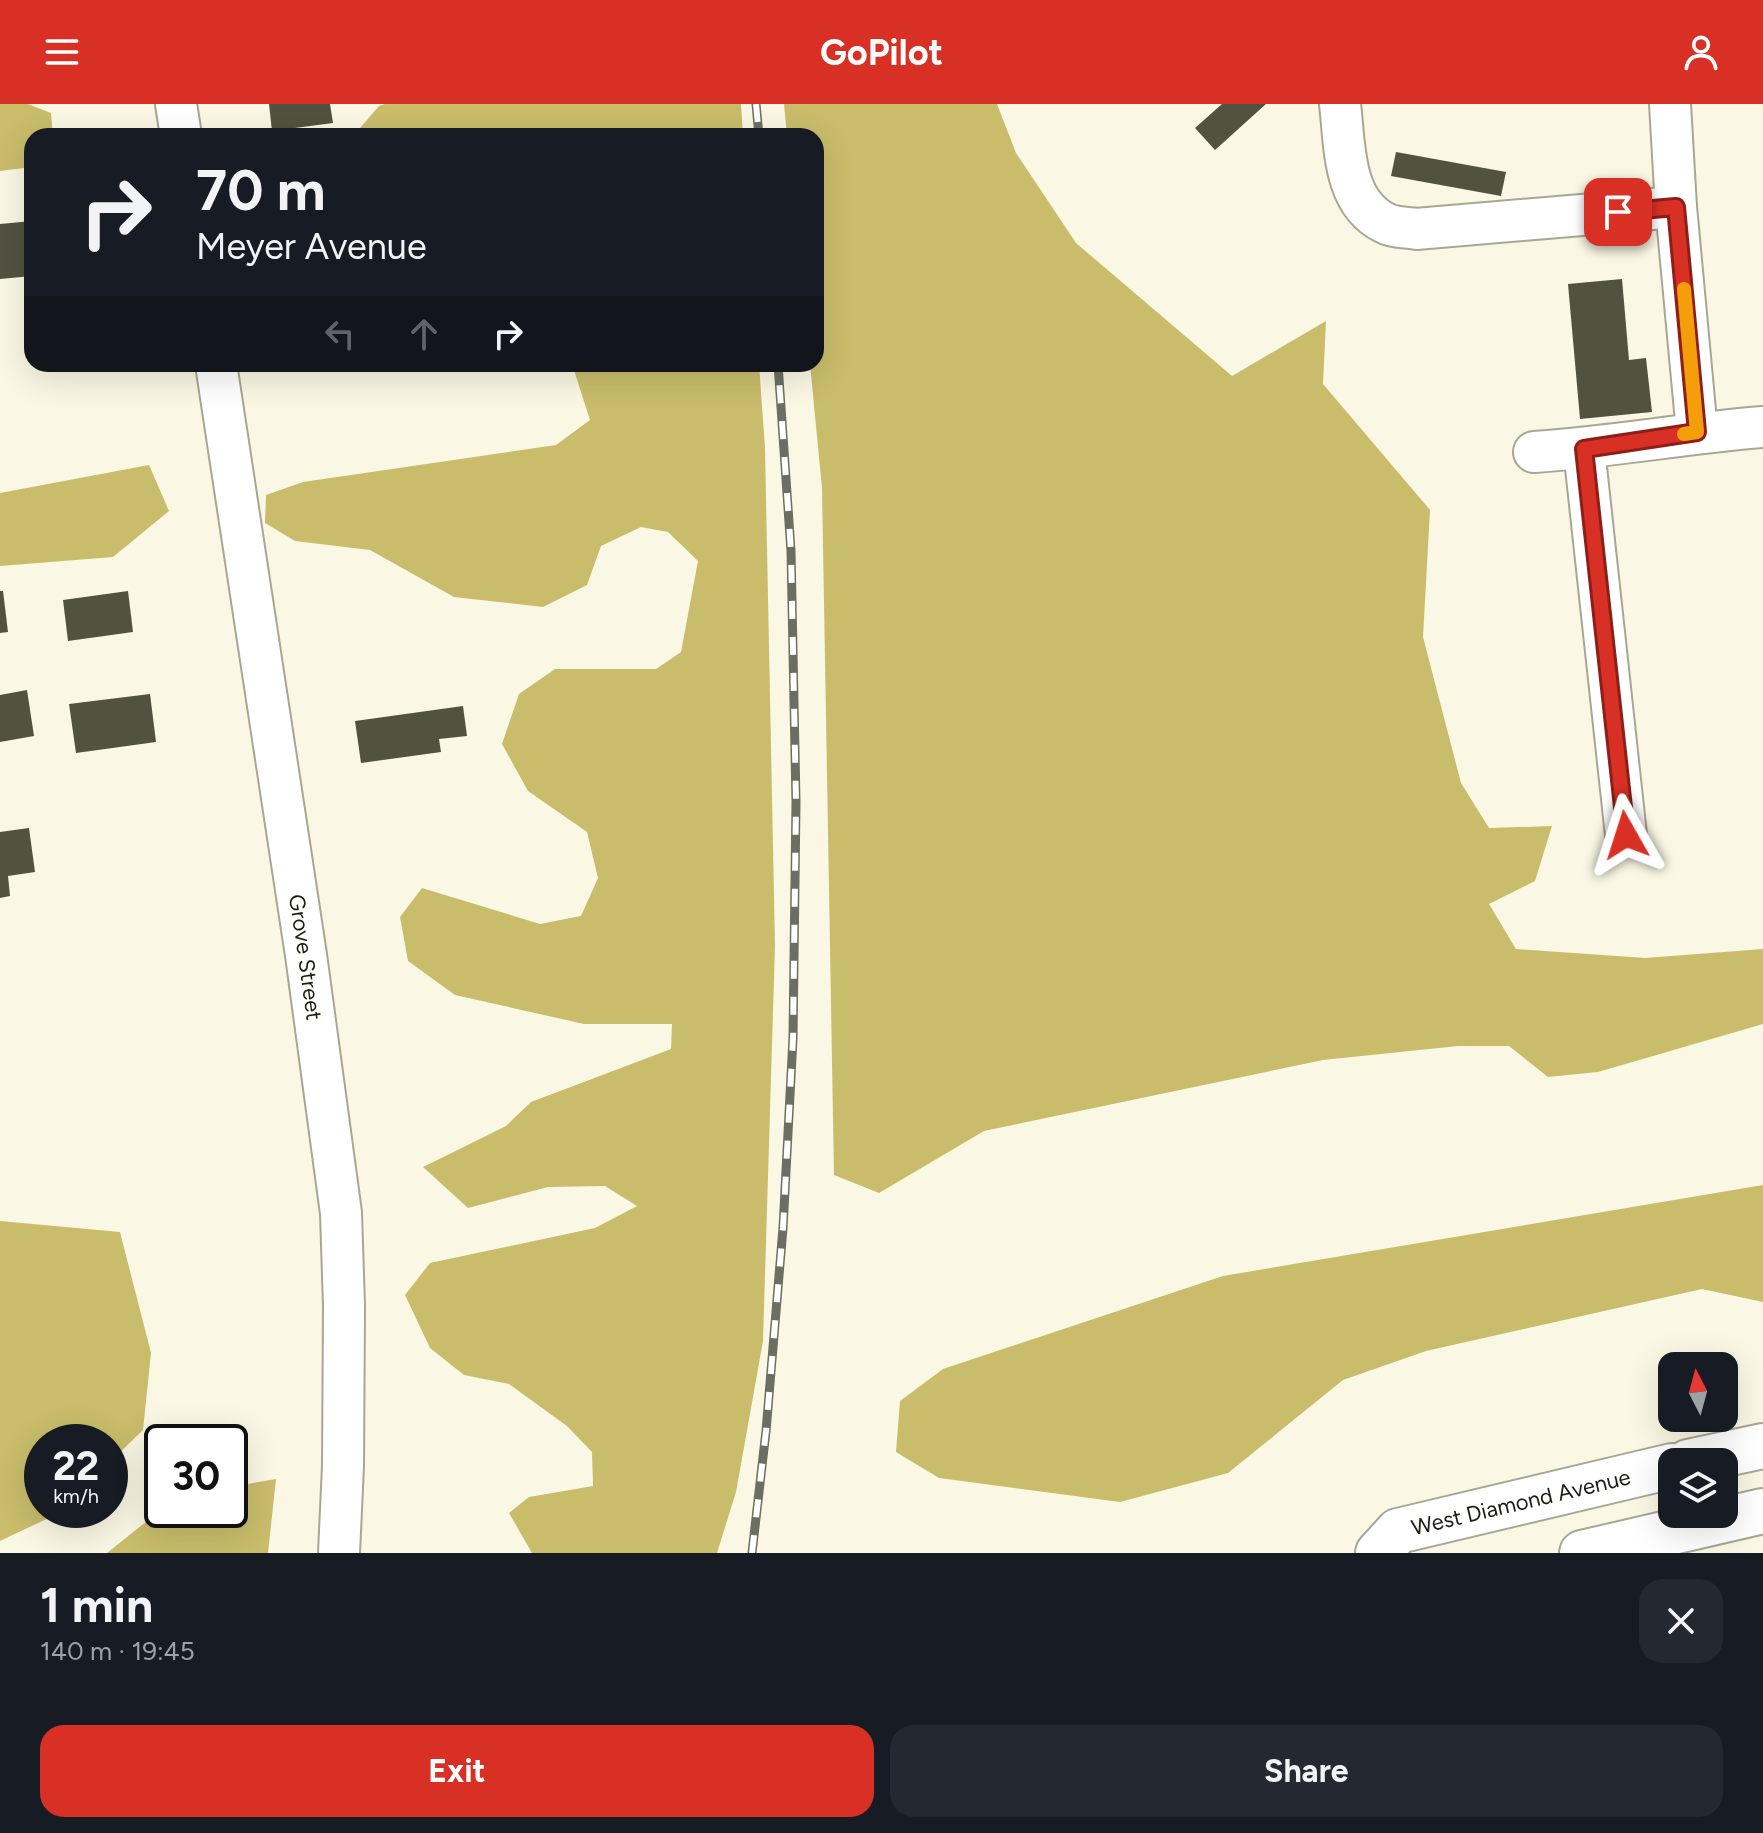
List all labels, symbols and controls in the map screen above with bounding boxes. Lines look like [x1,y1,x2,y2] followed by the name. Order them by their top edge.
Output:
[40,30,84,74] icon: menu
[1679,30,1723,74] icon: person
[820,31,943,74] text: GoPilot
[196,157,326,224] text: 70 m
[64,160,168,264] icon: right
[1584,178,1652,246] pin
[1596,190,1640,234] icon: arrive
[196,225,427,268] text: Meyer Avenue
[318,312,362,356] icon: left
[402,312,446,356] icon: ahead
[486,312,530,356] icon: right
[1584,793,1668,877] position arrow
[283,892,328,1022] street label: Grove Street
[1658,1352,1738,1432] north arrow
[1658,1352,1738,1528] map controls
[144,1424,248,1528] speed limit sign: 30
[53,1442,99,1490] text: 22
[1658,1448,1738,1528] button: layers
[1409,1463,1633,1541] street label: West Diamond Avenue
[53,1484,99,1508] text: km/h
[40,1576,153,1634] text: 1 min
[1639,1579,1723,1663] button: close
[40,1635,195,1667] text: 140 m · 19:45
[40,1725,874,1817] button: Exit
[890,1725,1723,1817] button: Share

